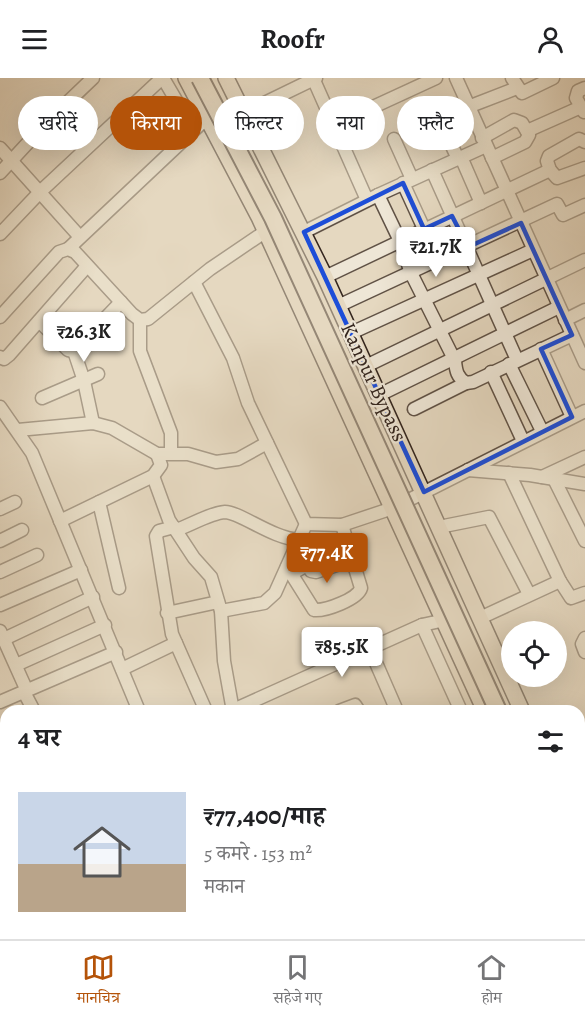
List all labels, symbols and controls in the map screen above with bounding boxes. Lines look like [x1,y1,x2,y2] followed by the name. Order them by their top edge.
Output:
[260,21,325,57] text: Roofr
[18,23,51,56] icon: menu
[534,23,567,56] icon: person
[18,96,98,150] chip: खरीदें
[110,96,202,150] chip: किराया
[214,96,304,150] chip: फ़िल्टर
[316,96,385,150] chip: नया
[397,96,474,150] chip: फ़्लैट
[387,227,485,278] pin: ₹21.7K
[410,233,462,260] text: ₹21.7K
[35,312,133,363] pin: ₹26.3K
[57,318,111,345] text: ₹26.3K
[334,318,414,446] street label: Kanpur Bypass
[278,533,376,584] pin: ₹77.4K
[301,539,353,566] text: ₹77.4K
[501,621,567,687] map controls
[501,621,567,687] button: locate
[293,627,391,678] pin: ₹85.5K
[316,633,368,660] text: ₹85.5K
[18,720,61,755] text: 4 घर
[534,725,567,758] icon: filters
[204,798,325,833] text: ₹77,400/माह
[66,816,138,888] icon: home
[204,840,312,867] text: 5 कमरे · 153 m²
[204,873,245,900] text: मकान
[77,951,120,1013] tab: मानचित्र
[273,951,322,1013] tab: सहेजे गए
[475,951,508,1013] tab: होम

